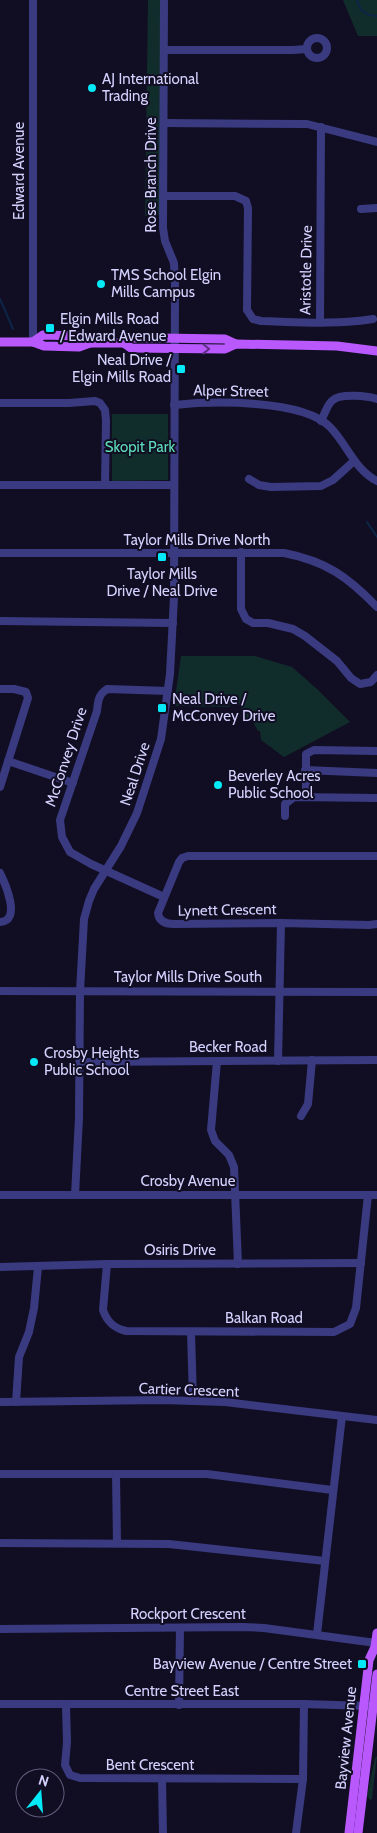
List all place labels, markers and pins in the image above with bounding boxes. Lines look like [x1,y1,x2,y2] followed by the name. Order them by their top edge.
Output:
[102,70,199,105] place label: AJ International Trading
[86,82,98,94] marker: AJ International Trading
[111,266,221,301] place label: TMS School Elgin Mills Campus
[95,278,107,290] marker: TMS School Elgin Mills Campus
[59,310,167,345] place label: Elgin Mills Road / Edward Avenue
[44,322,56,334] marker: Elgin Mills Road / Edward Avenue
[72,351,172,386] place label: Neal Drive / Elgin Mills Road
[175,363,187,375] marker: Neal Drive / Elgin Mills Road
[156,551,168,563] marker: Taylor Mills Drive / Neal Drive
[106,565,218,600] place label: Taylor Mills Drive / Neal Drive
[172,690,276,725] place label: Neal Drive / McConvey Drive
[156,702,168,714] marker: Neal Drive / McConvey Drive
[228,767,321,802] place label: Beverley Acres Public School
[212,779,224,791] marker: Beverley Acres Public School
[44,1044,139,1079] place label: Crosby Heights Public School
[28,1056,40,1068] marker: Crosby Heights Public School
[153,1655,352,1673] place label: Bayview Avenue / Centre Street
[356,1658,368,1670] marker: Bayview Avenue / Centre Street

